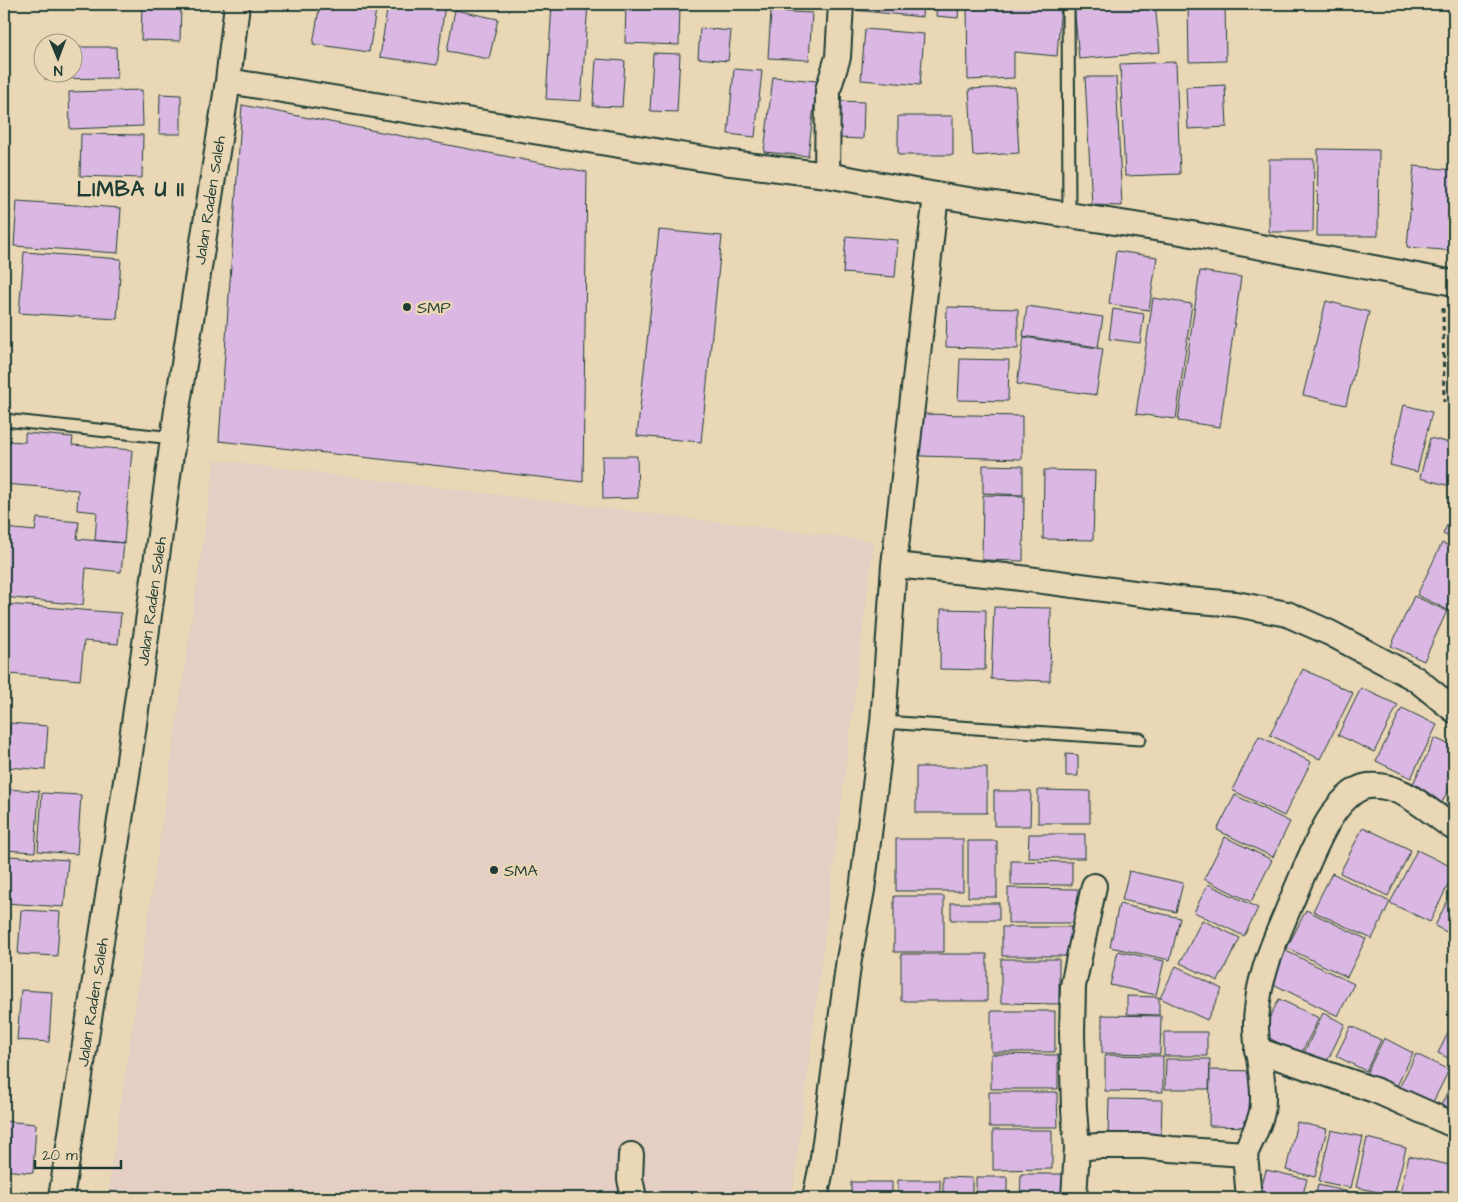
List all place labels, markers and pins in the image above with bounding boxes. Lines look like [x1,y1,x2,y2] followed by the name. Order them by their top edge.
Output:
[417,297,451,319] place label: SMP
[401,301,413,313] marker: SMP
[504,860,538,882] place label: SMA
[488,864,500,876] marker: SMA

